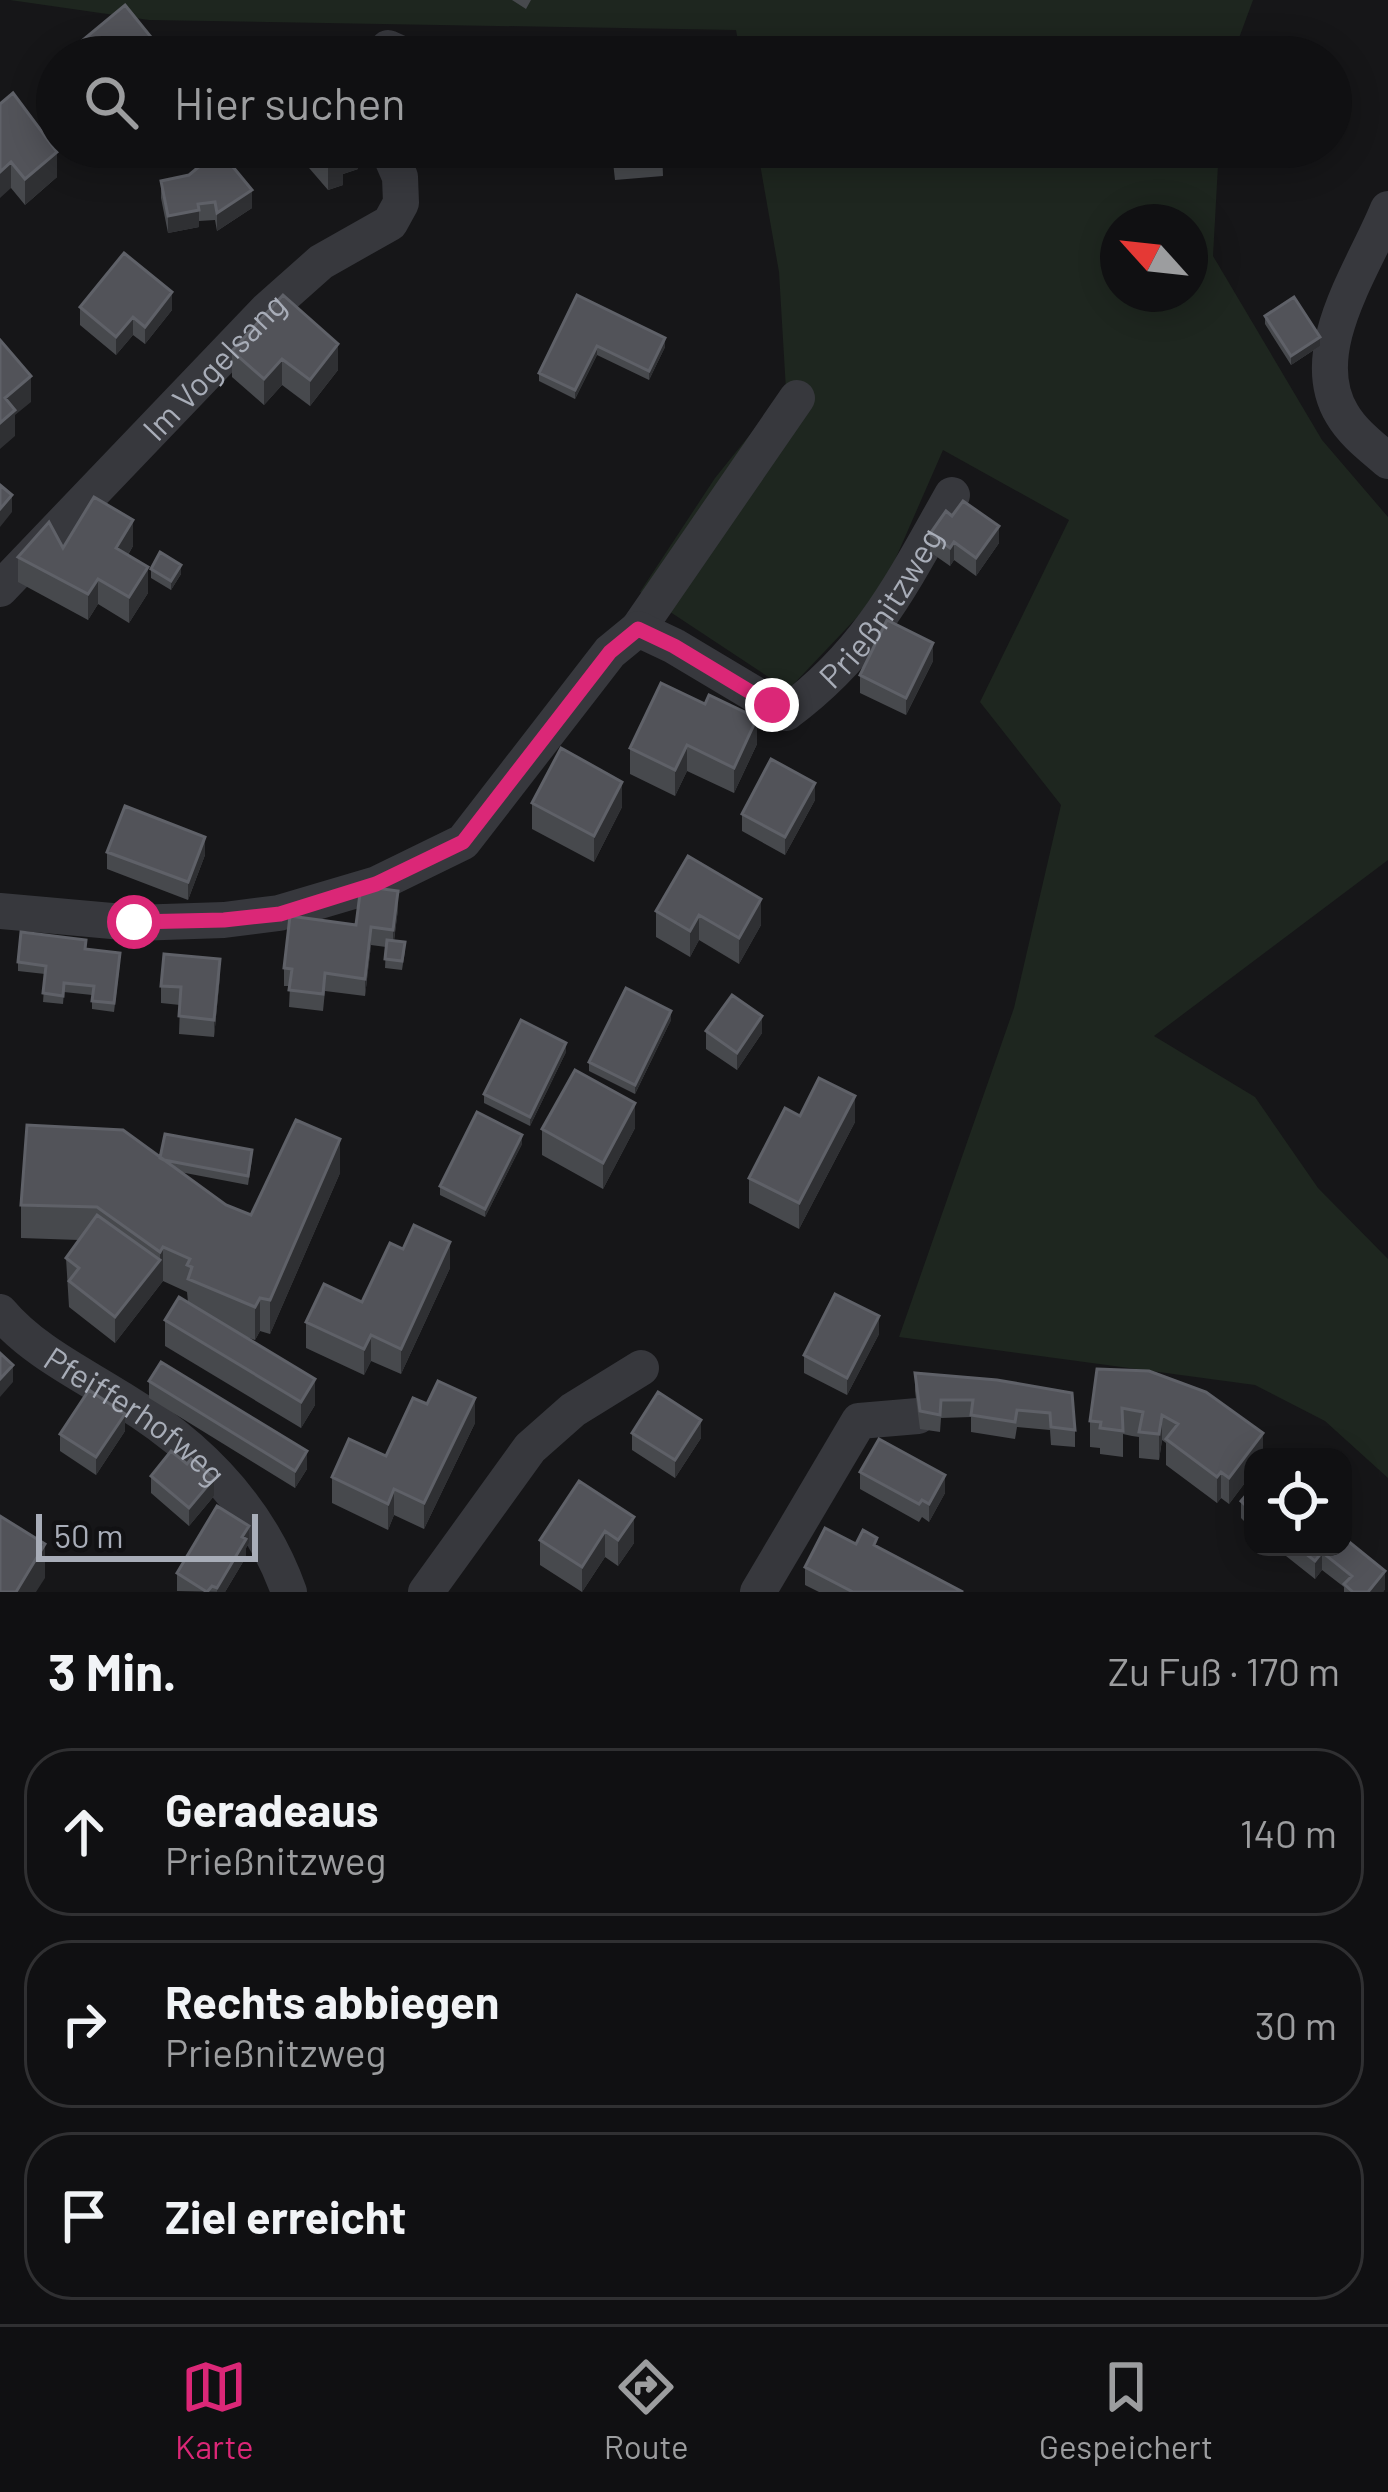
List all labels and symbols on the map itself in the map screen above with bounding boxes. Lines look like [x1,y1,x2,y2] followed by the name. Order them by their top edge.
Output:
[1100,204,1208,312] north arrow
[134,283,293,448] street label: Im Vogelsang
[810,520,950,696] street label: Prießnitzweg
[745,678,799,732] route end
[107,895,161,949] route start
[38,1338,235,1493] street label: Pfeifferhofweg
[36,1508,258,1561] scale bar

